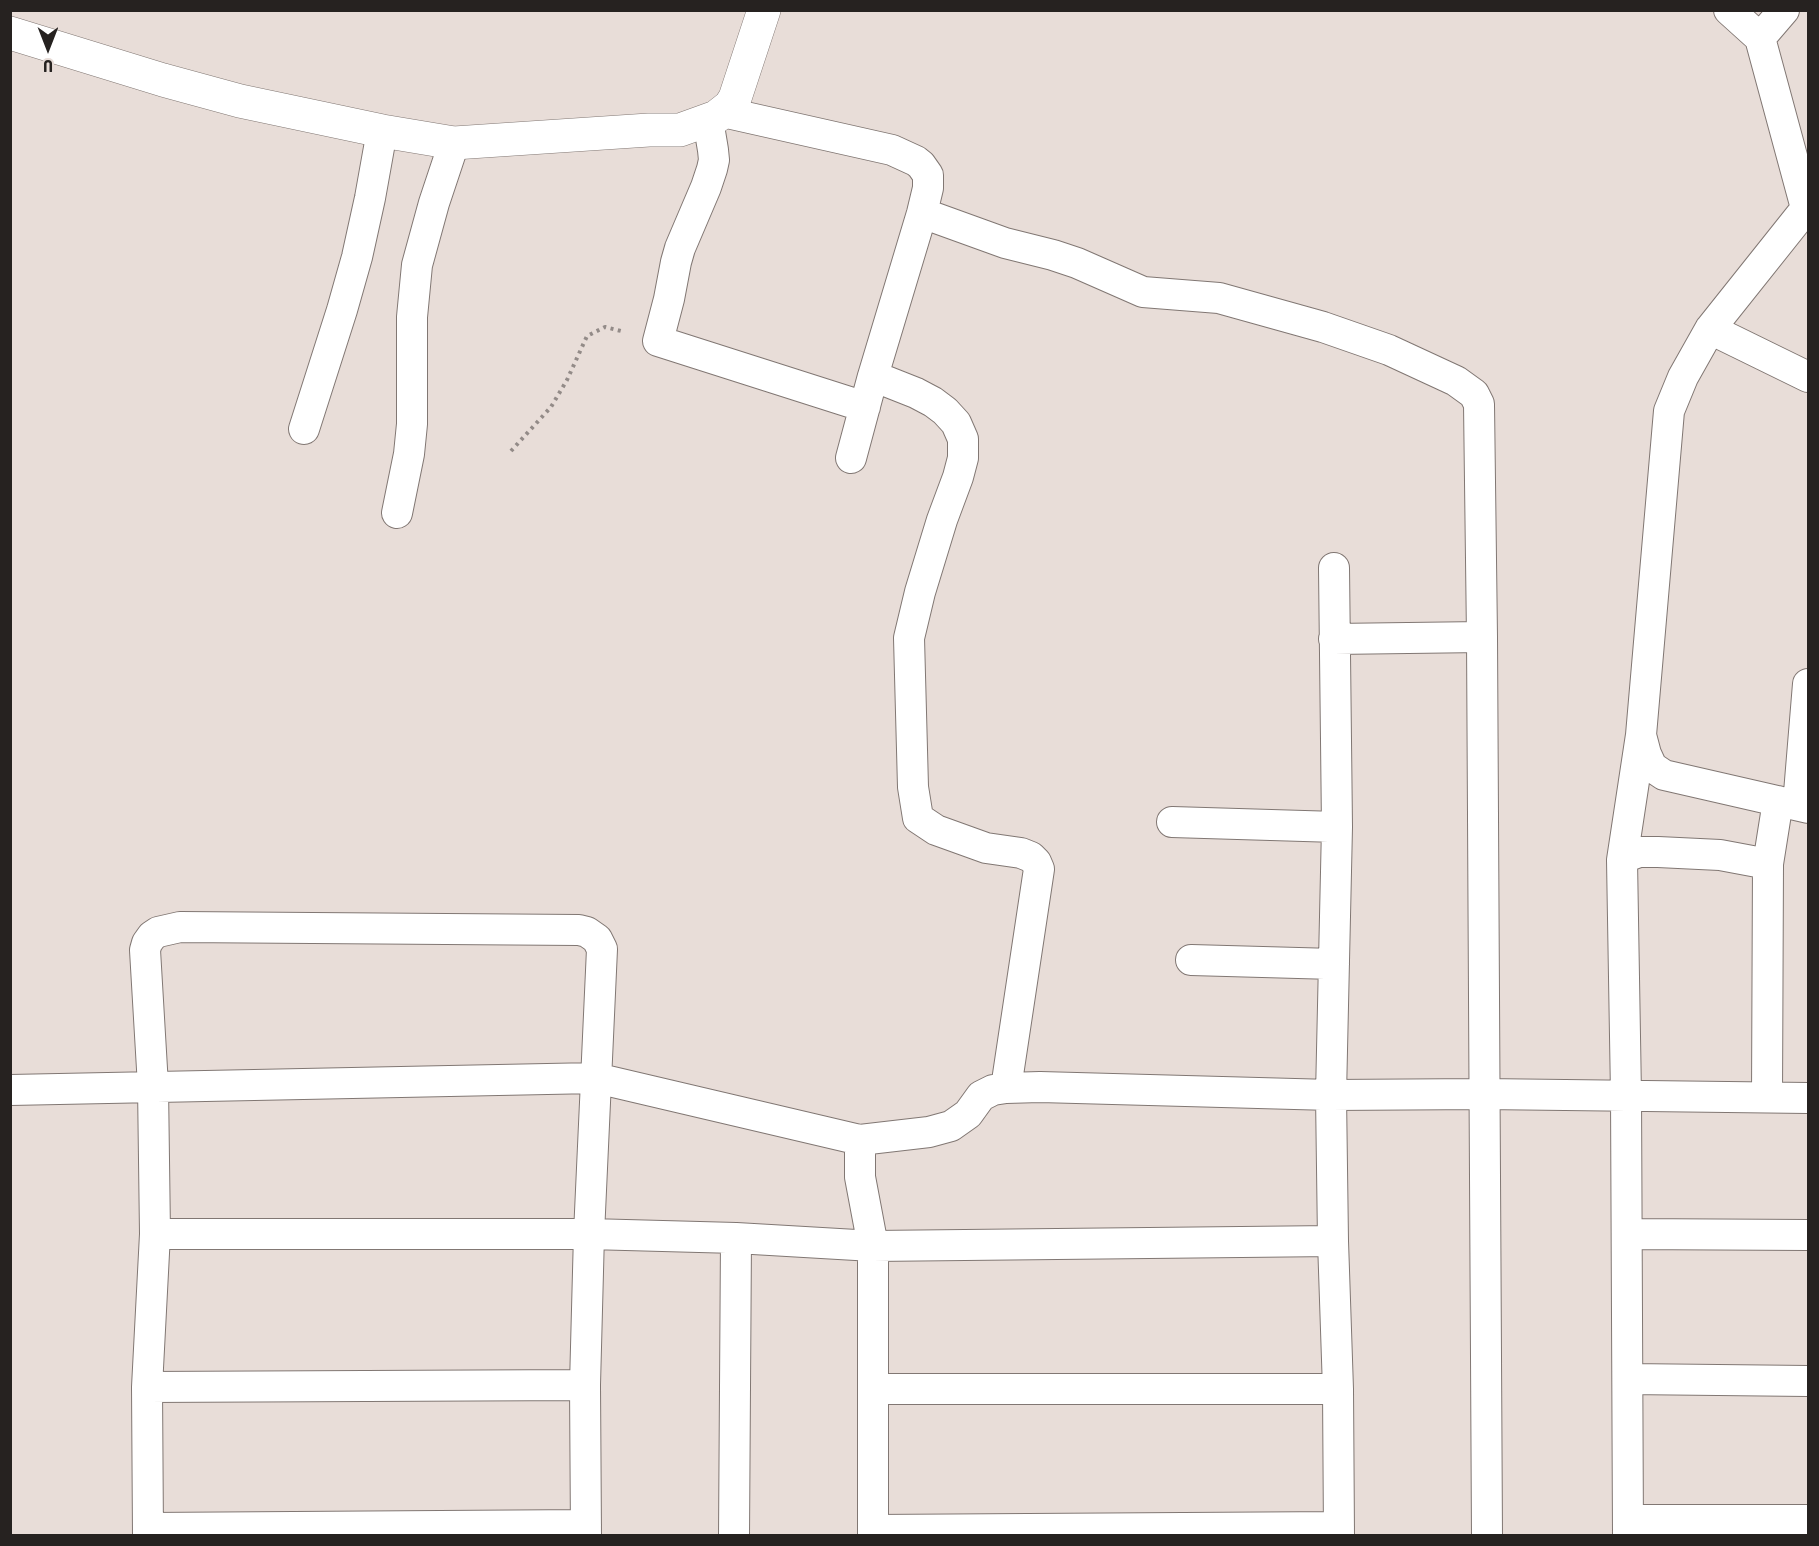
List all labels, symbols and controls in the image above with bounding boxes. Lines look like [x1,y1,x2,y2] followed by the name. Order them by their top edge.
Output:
[18,18,78,78] north arrow
[43,57,53,75] text: U

